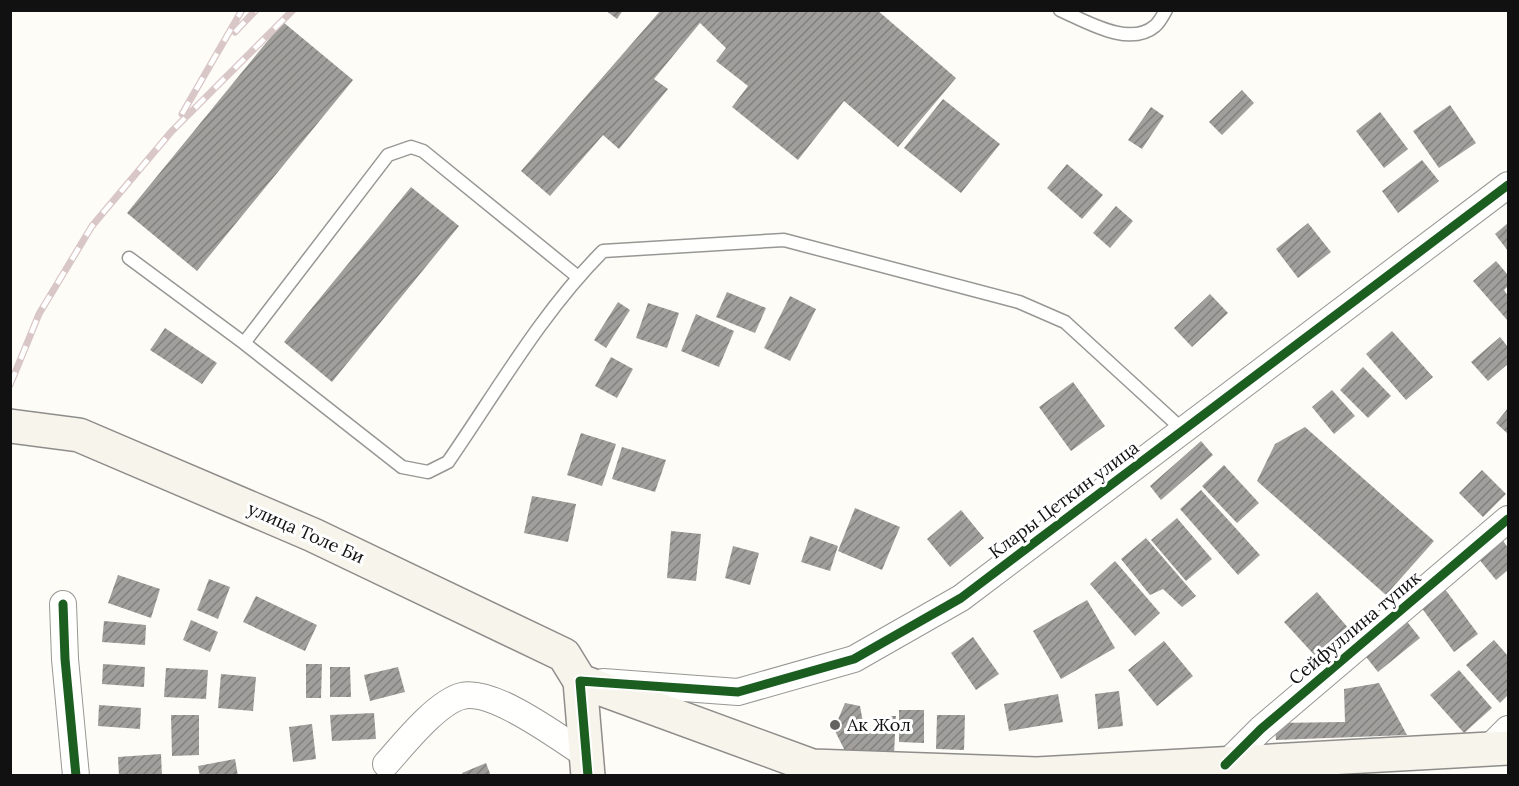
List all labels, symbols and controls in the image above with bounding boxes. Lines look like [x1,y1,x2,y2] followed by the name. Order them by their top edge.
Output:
[984,436,1143,564] street label: Клары Цеткин улица
[244,497,368,569] street label: улица Толе Би
[1284,565,1426,690] street label: Сейфуллина тупик
[846,713,911,736] place label: Ак Жол
[828,718,842,732] marker: Ак Жол

